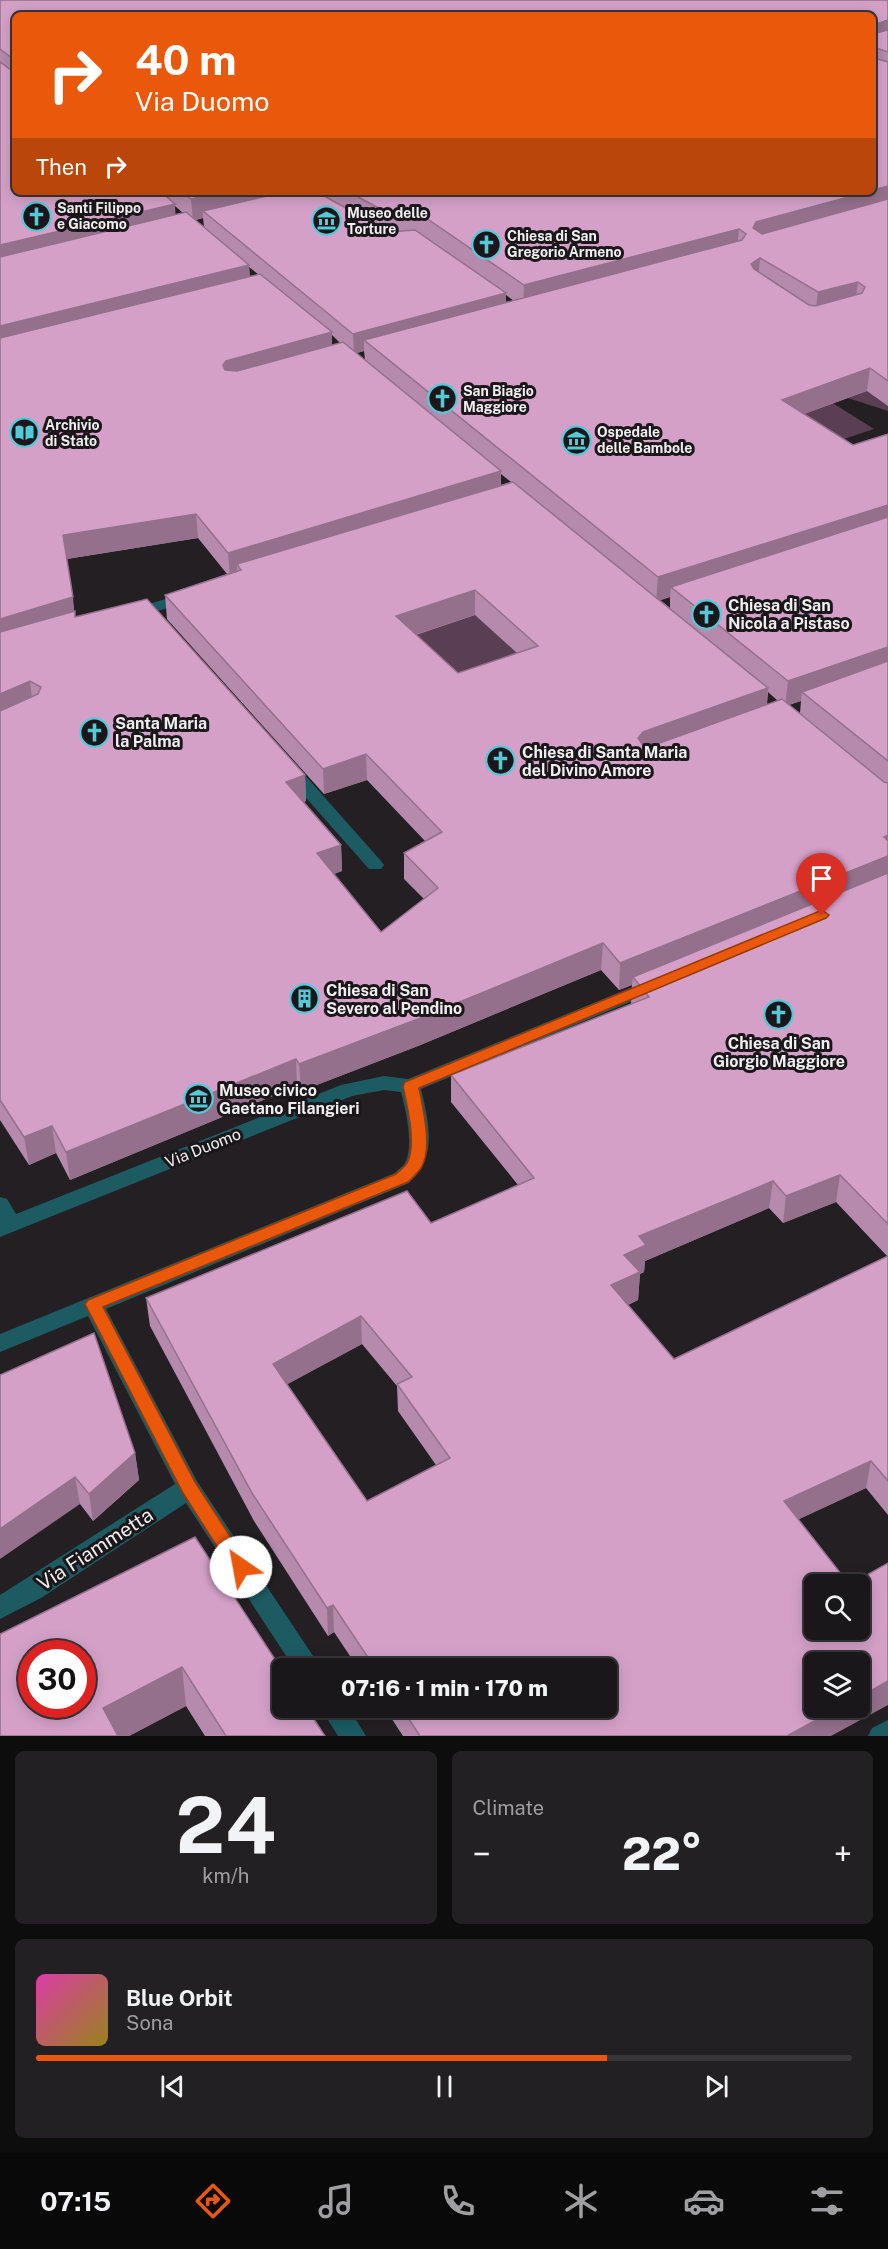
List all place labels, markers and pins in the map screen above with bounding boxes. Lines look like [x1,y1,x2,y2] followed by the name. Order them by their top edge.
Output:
[20,200,52,232] church icon: Santi Filippo e Giacomo
[57,200,141,232] place label: Santi Filippo e Giacomo
[310,205,342,237] museum icon: Museo delle Torture
[347,205,428,237] place label: Museo delle Torture
[470,228,502,260] church icon: Chiesa di San Gregorio Armeno
[507,228,622,260] place label: Chiesa di San Gregorio Armeno
[426,383,458,415] church icon: San Biagio Maggiore
[463,383,534,415] place label: San Biagio Maggiore
[8,417,40,449] library icon: Archivio di Stato
[45,417,100,449] place label: Archivio di Stato
[560,424,592,456] museum icon: Ospedale delle Bambole
[597,424,692,456] place label: Ospedale delle Bambole
[728,596,850,633] place label: Chiesa di San Nicola a Pistaso
[691,598,723,630] church icon: Chiesa di San Nicola a Pistaso
[115,714,207,751] place label: Santa Maria la Palma
[78,716,110,748] church icon: Santa Maria la Palma
[522,743,687,780] place label: Chiesa di Santa Maria del Divino Amore
[485,745,517,777] church icon: Chiesa di Santa Maria del Divino Amore
[796,853,847,915] pin
[326,981,462,1018] place label: Chiesa di San Severo al Pendino
[289,983,321,1015] building icon: Chiesa di San Severo al Pendino
[763,999,795,1031] church icon: Chiesa di San Giorgio Maggiore
[713,1034,845,1071] place label: Chiesa di San Giorgio Maggiore
[219,1081,359,1118] place label: Museo civico Gaetano Filangieri
[182,1083,214,1115] museum icon: Museo civico Gaetano Filangieri

